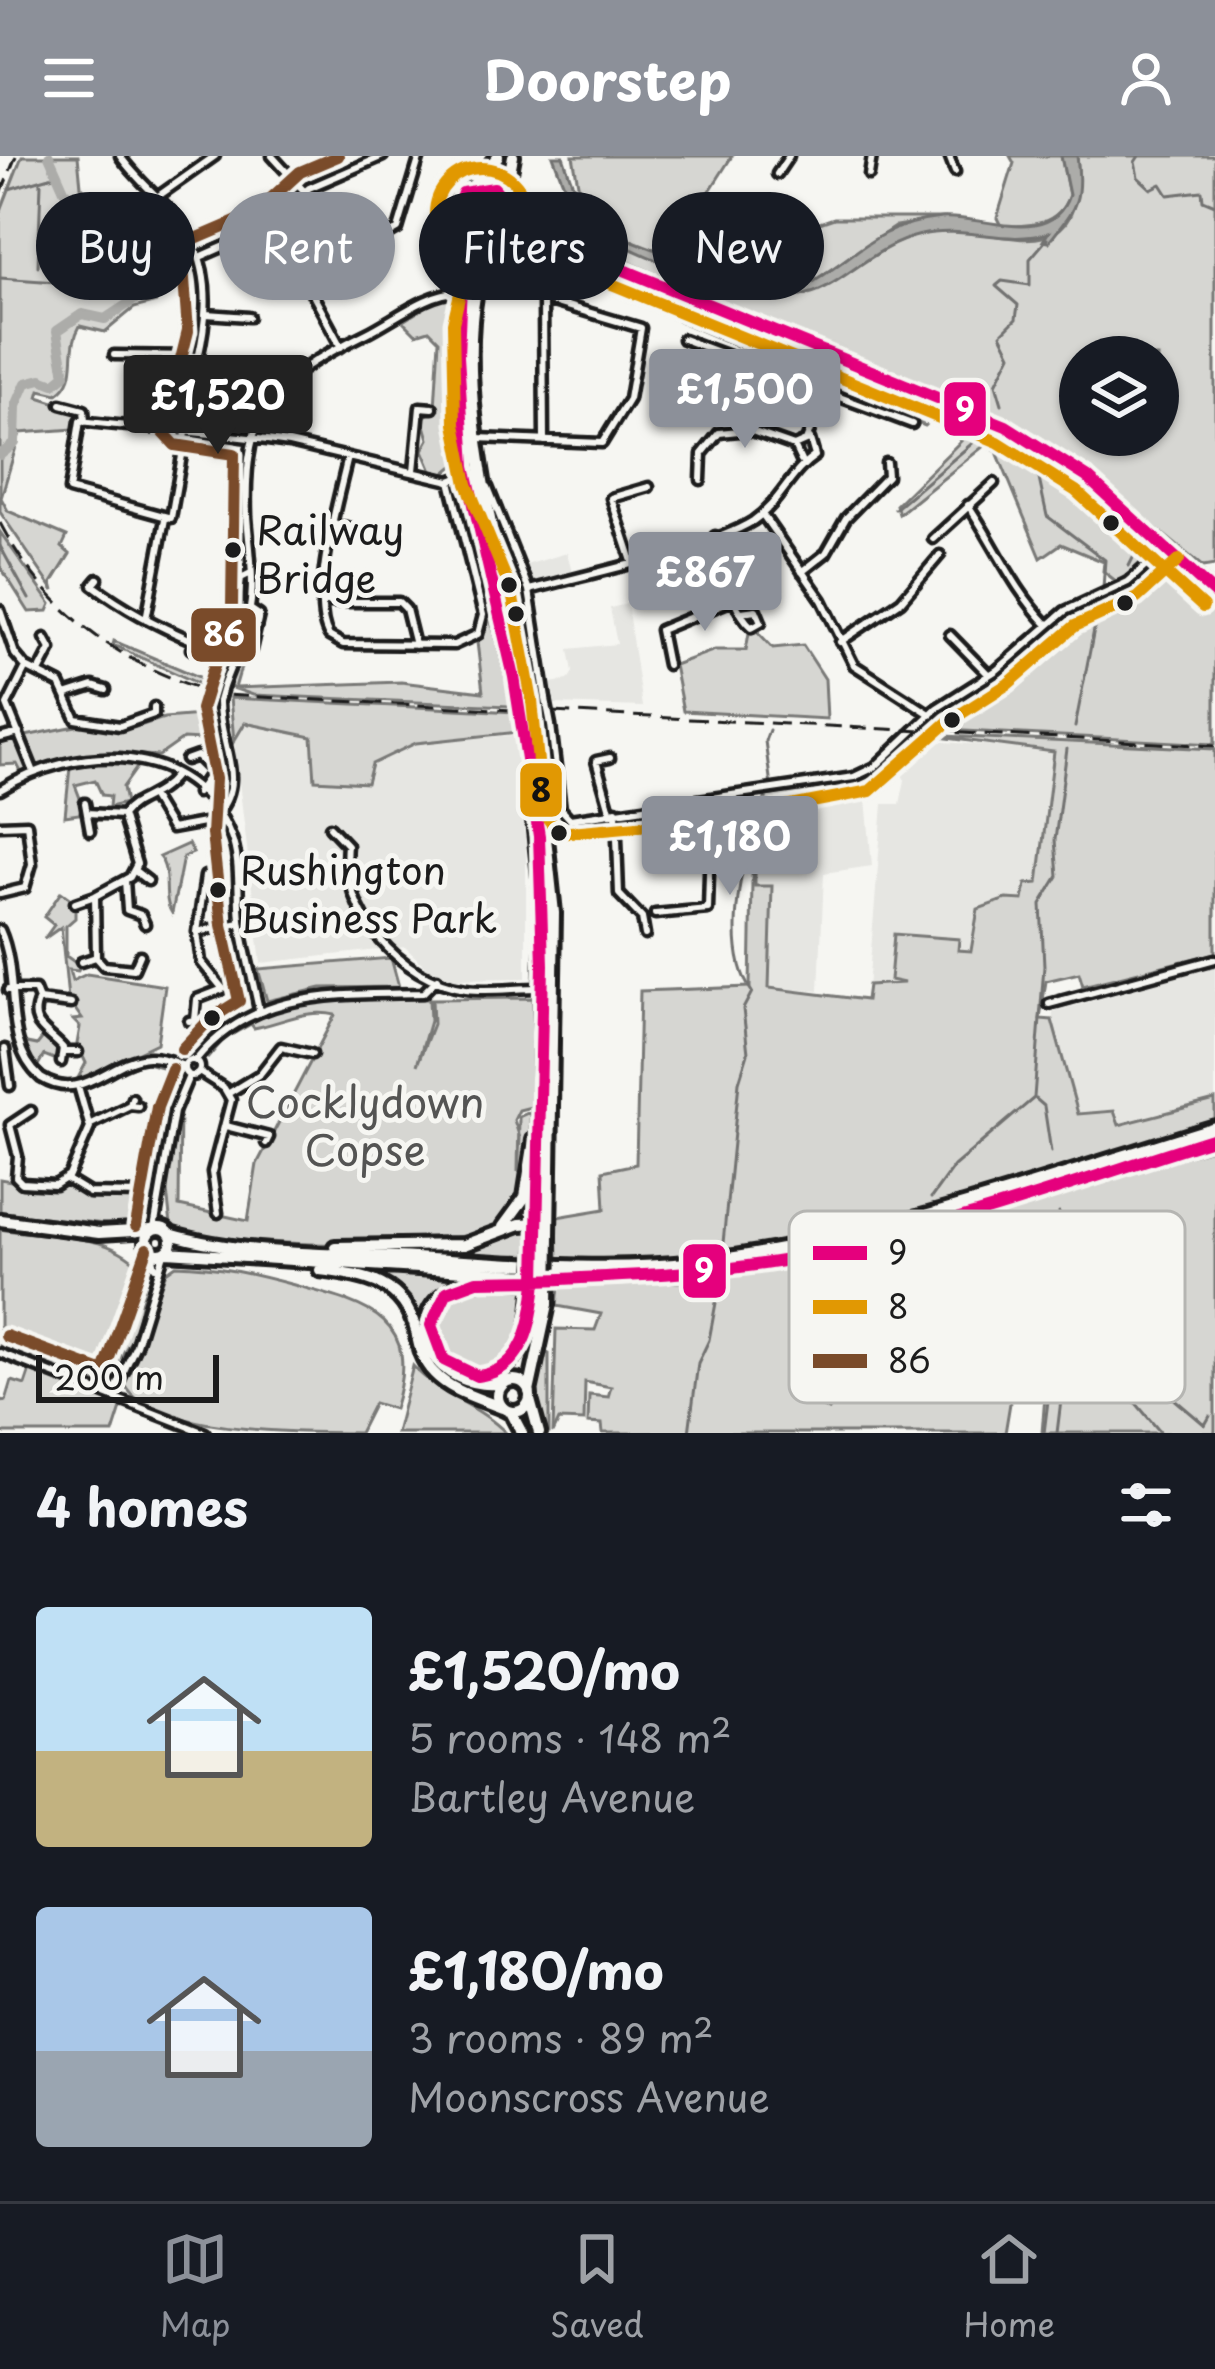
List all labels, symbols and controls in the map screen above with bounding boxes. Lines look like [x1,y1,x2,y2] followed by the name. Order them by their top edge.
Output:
[483,38,732,119] text: Doorstep
[36,45,102,111] icon: menu
[1113,45,1179,111] icon: person
[36,192,195,300] chip: Buy
[219,192,395,300] chip: Rent
[419,192,628,300] chip: Filters
[652,192,824,300] chip: New
[1059,336,1179,456] map controls
[1059,336,1179,456] button: layers
[647,349,843,451] pin: £1,500
[120,355,316,457] pin: £1,520
[676,358,814,417] text: £1,500
[151,364,285,423] text: £1,520
[942,380,988,438] line badge: 9
[955,382,975,432] text: 9
[256,499,404,606] place label: Railway Bridge
[1100,512,1122,534] unlabelled marker
[634,532,776,634] pin: £867
[222,539,244,561] marker: Railway Bridge
[655,541,755,600] text: £867
[498,574,520,596] unlabelled marker
[1114,592,1136,614] unlabelled marker
[505,603,527,625] unlabelled marker
[189,606,258,664] line badge: 86
[203,607,245,657] text: 86
[941,709,963,731] unlabelled marker
[518,761,564,819] line badge: 8
[531,763,551,813] text: 8
[632,796,828,898] pin: £1,180
[669,805,791,864] text: £1,180
[548,822,570,844] unlabelled marker
[240,839,497,946] place label: Rushington Business Park
[207,879,229,901] marker: Rushington Business Park
[201,1007,223,1029] unlabelled marker
[246,1069,484,1180] park label: Cocklydown Copse
[789,1211,1185,1403] legend
[888,1226,907,1276] text: 9
[681,1242,728,1300] line badge: 9
[694,1243,714,1293] text: 9
[888,1280,909,1330] text: 8
[888,1334,931,1384] text: 86
[36,1349,219,1402] scale bar
[54,1351,164,1401] text: 200 m
[36,1467,248,1544] text: 4 homes
[1113,1472,1179,1538] icon: filters
[408,1630,680,1707] text: £1,520/mo
[132,1655,276,1799] icon: home
[408,1707,732,1766] text: 5 rooms · 148 m²
[408,1766,695,1825] text: Bartley Avenue
[408,1930,664,2007] text: £1,180/mo
[132,1955,276,2099] icon: home
[408,2007,714,2066] text: 3 rooms · 89 m²
[408,2066,770,2125] text: Moonscross Avenue
[160,2226,230,2348] tab: Map
[550,2226,644,2348] tab: Saved
[963,2226,1055,2348] tab: Home

